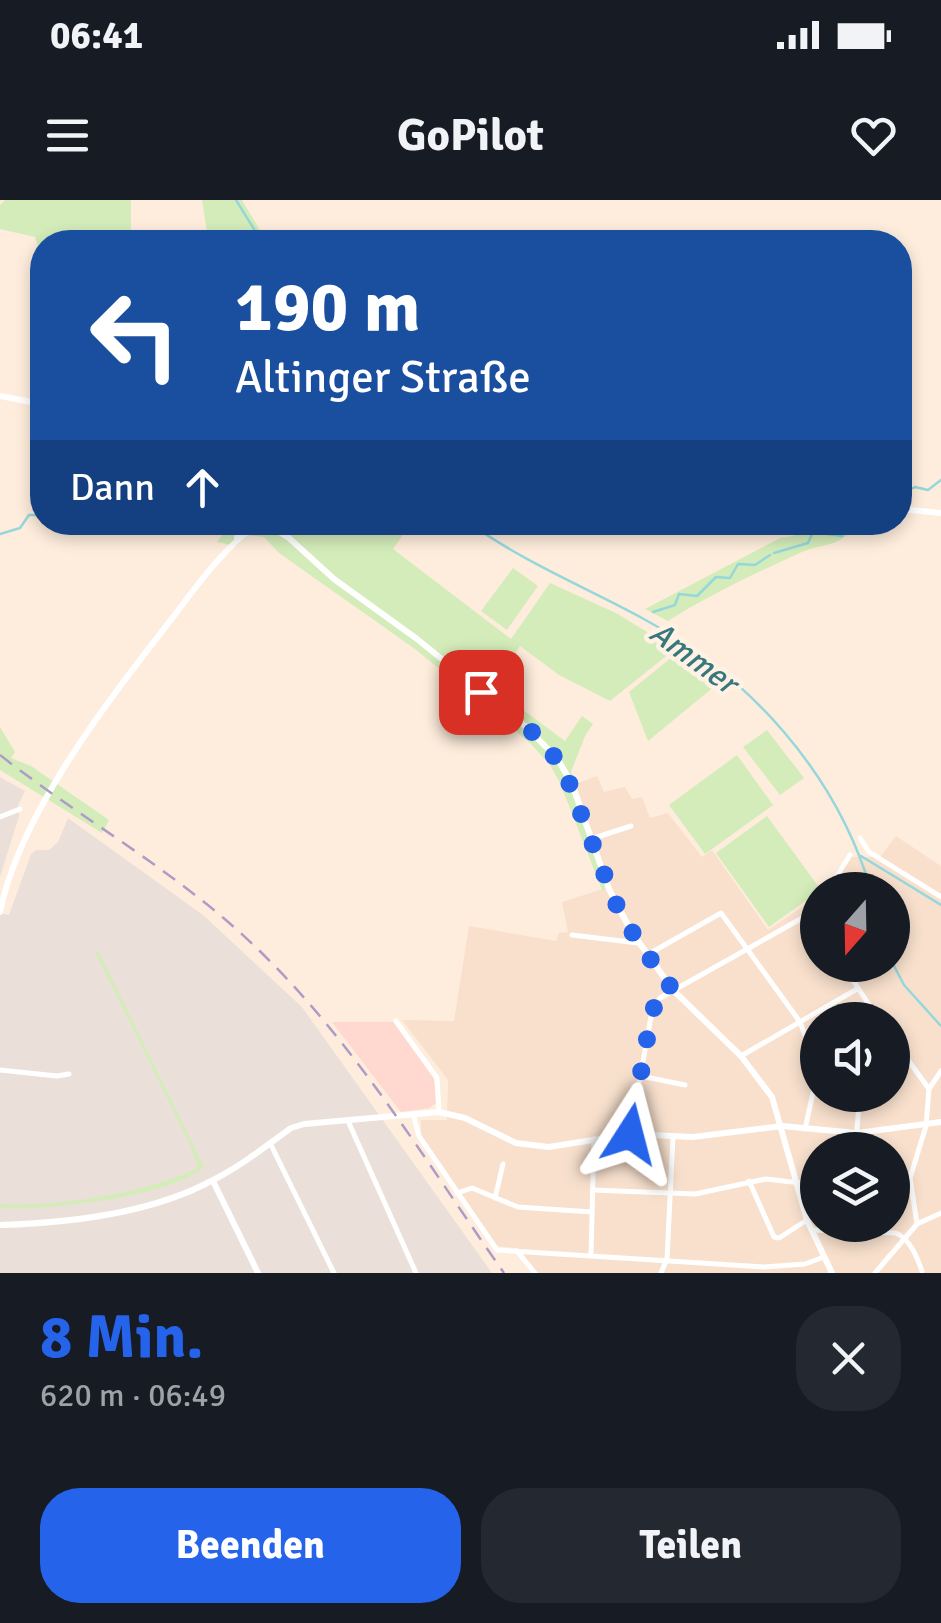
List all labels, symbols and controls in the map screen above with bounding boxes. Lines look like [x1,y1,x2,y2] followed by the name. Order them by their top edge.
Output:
[50,12,143,59] text: 06:41
[40,108,95,163] icon: menu
[397,108,544,163] text: GoPilot
[846,108,901,163] icon: heart
[235,264,420,350] text: 190 m
[70,270,200,400] icon: left
[235,350,531,405] text: Altinger Straße
[175,460,230,515] icon: ahead
[70,464,155,511] text: Dann
[642,613,748,705] water label: Ammer
[439,650,524,735] pin
[454,665,509,720] icon: arrive
[800,872,910,982] north arrow
[800,872,910,1242] map controls
[800,1002,910,1112] button: sound
[578,1082,682,1186] position arrow
[800,1132,910,1242] button: layers
[40,1301,204,1375] text: 8 Min.
[796,1306,901,1411] button: close
[40,1376,226,1415] text: 620 m · 06:49
[40,1488,461,1603] button: Beenden
[481,1488,901,1603] button: Teilen

